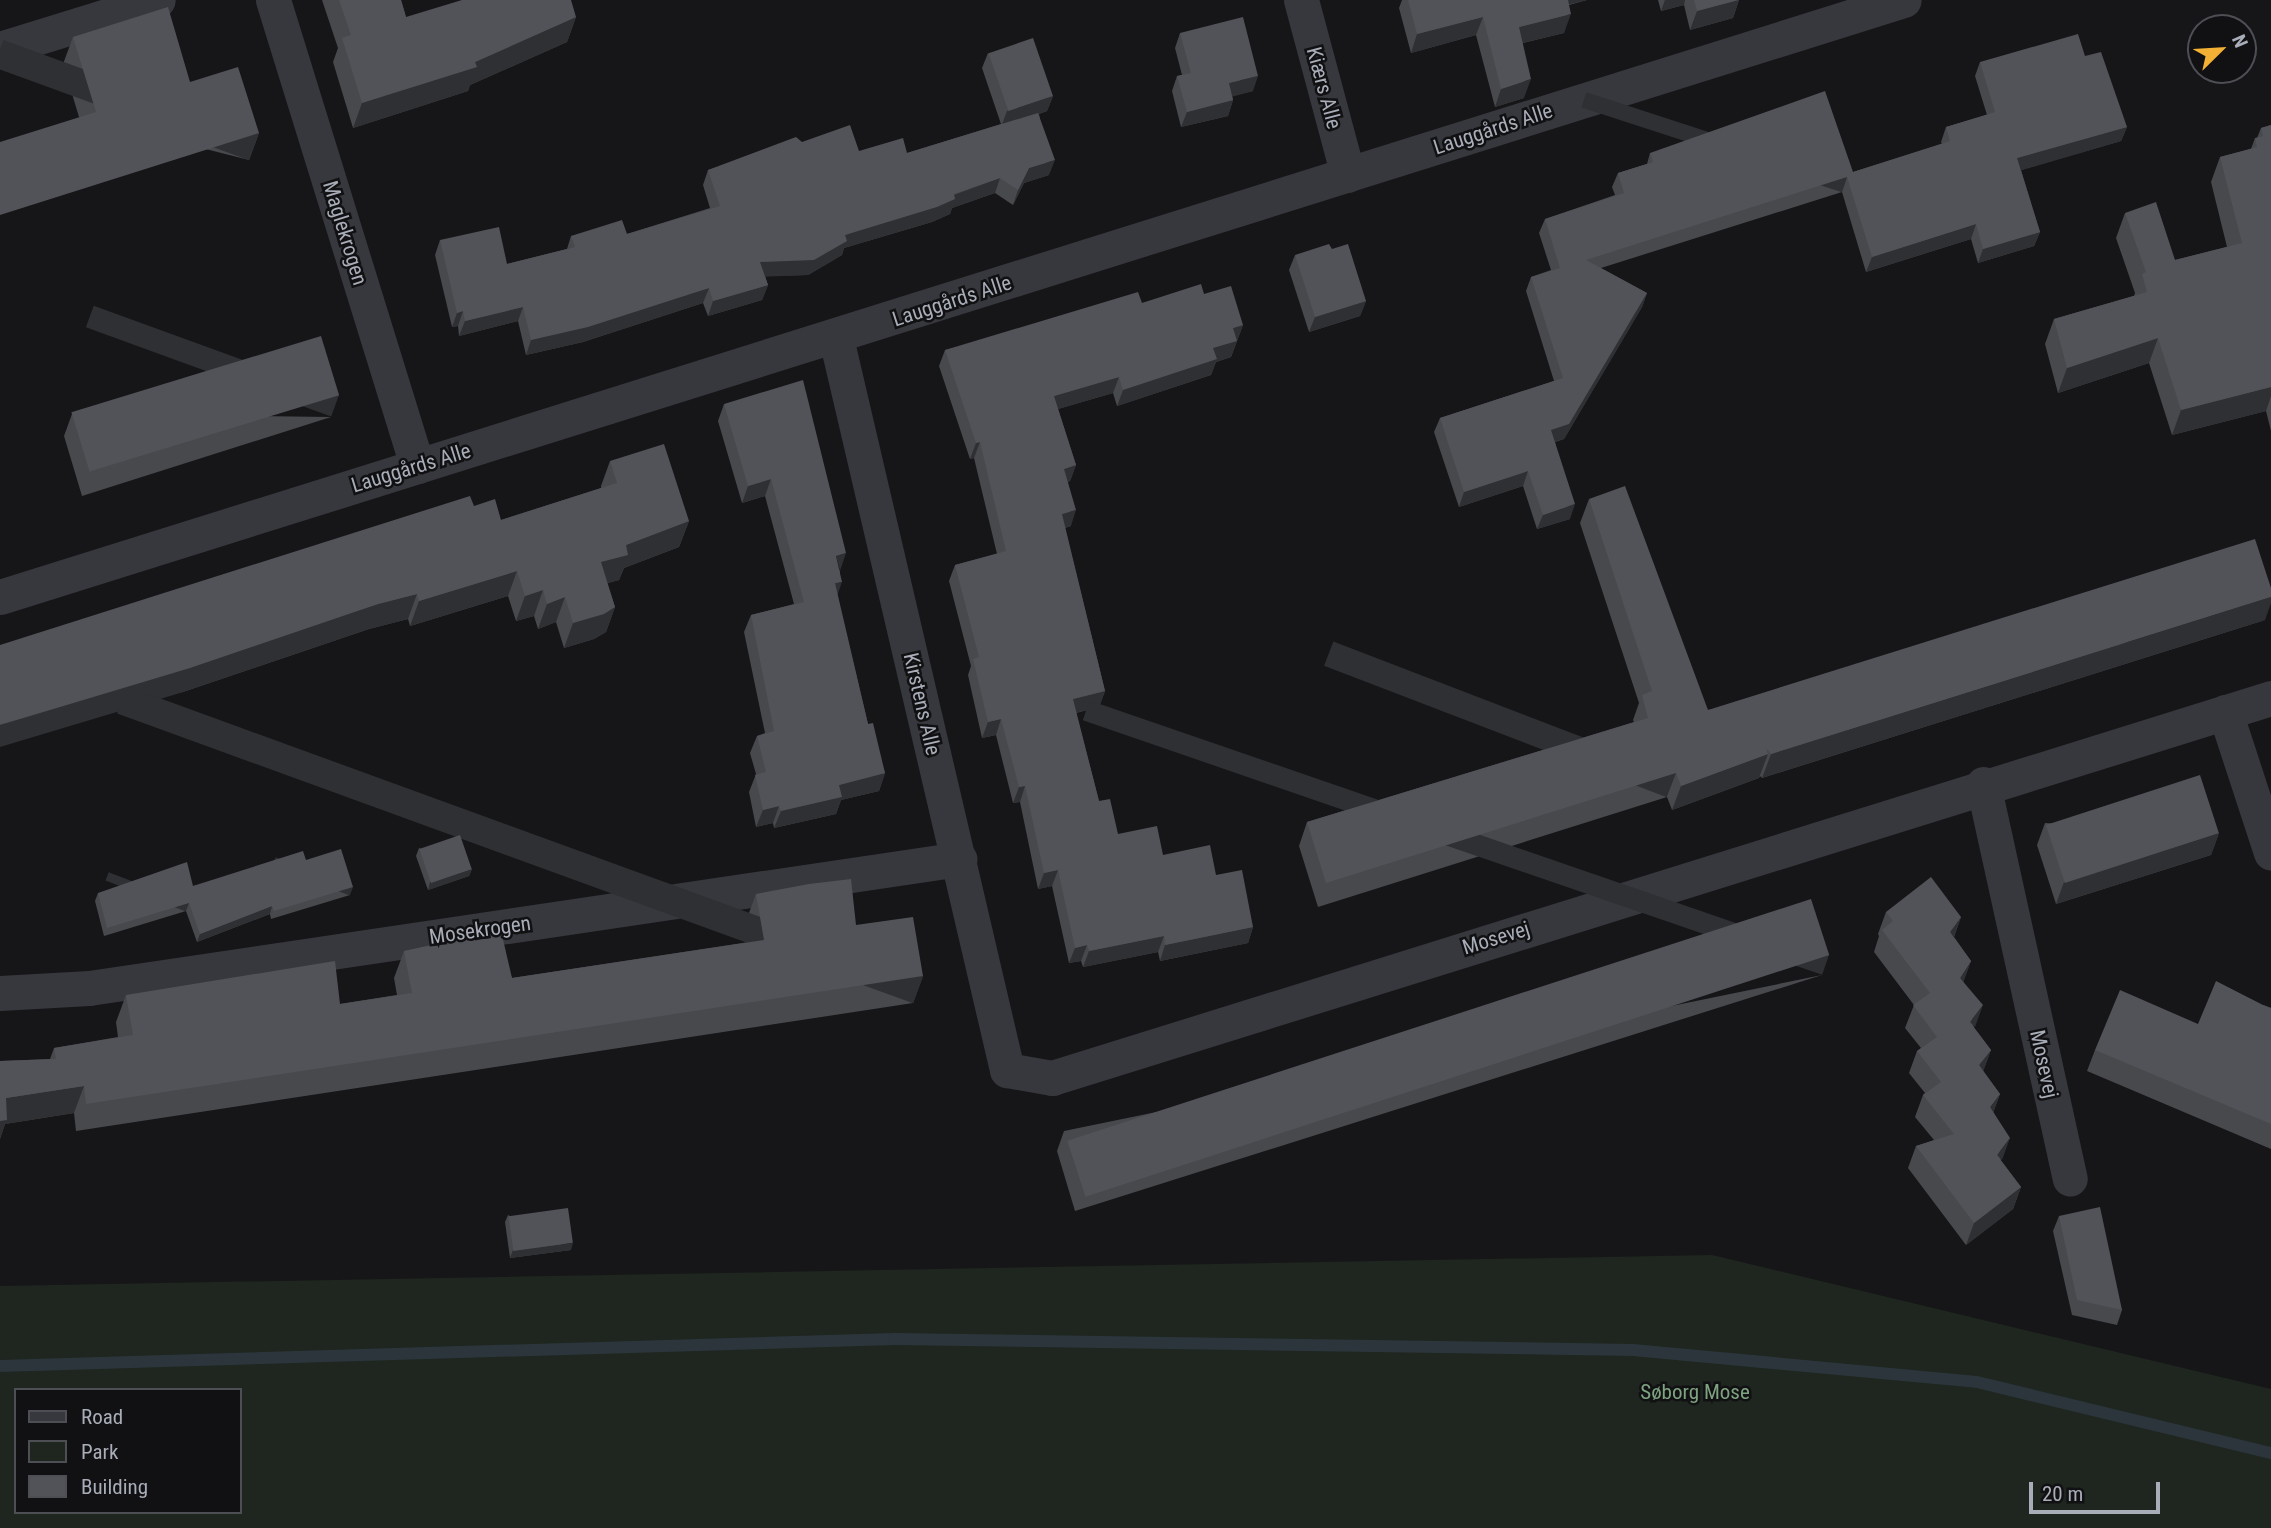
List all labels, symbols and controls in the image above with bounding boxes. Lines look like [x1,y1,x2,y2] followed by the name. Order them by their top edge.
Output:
[2187,14,2257,84] north arrow
[2227,31,2253,51] text: N
[1301,44,1347,132] street label: Kiærs Alle
[1430,98,1556,160] street label: Lauggårds Alle
[317,178,373,288] street label: Maglekrogen
[889,270,1015,332] street label: Lauggårds Alle
[348,438,474,498] street label: Lauggårds Alle
[898,650,946,758] street label: Kirstens Alle
[428,910,532,950] street label: Mosekrogen
[1459,916,1533,960] street label: Mosevej
[2024,1028,2064,1100] street label: Mosevej
[1640,1379,1750,1405] park label: Søborg Mose
[14,1388,242,1514] legend
[81,1405,123,1429] text: Road
[81,1440,118,1464] text: Park
[2033,1468,2164,1512] scale bar
[81,1475,148,1499] text: Building
[2042,1482,2083,1506] text: 20 m

